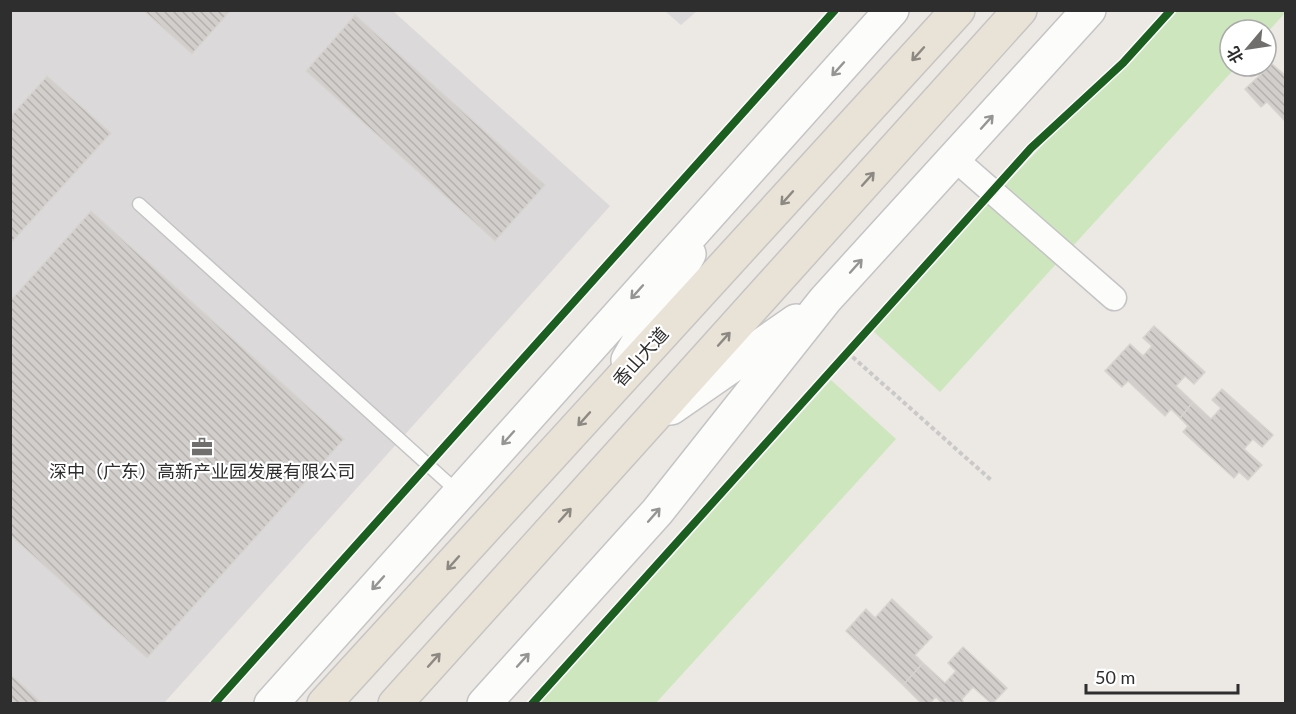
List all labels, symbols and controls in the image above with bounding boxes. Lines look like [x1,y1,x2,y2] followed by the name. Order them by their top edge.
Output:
[1218,18,1278,78] north arrow
[1222,44,1247,67] text: 北
[911,46,925,61] one-way arrow
[831,62,845,77] one-way arrow
[980,115,994,130] one-way arrow
[861,171,875,186] one-way arrow
[779,190,794,205] one-way arrow
[849,259,863,274] one-way arrow
[630,284,644,299] one-way arrow
[608,322,673,390] street label: 香山大道
[717,332,731,347] one-way arrow
[577,411,591,426] one-way arrow
[501,430,515,445] one-way arrow
[190,435,214,459] office icon: 深中（广东）高新产业园发展有限公司
[49,460,355,482] place label: 深中（广东）高新产业园发展有限公司
[558,508,572,523] one-way arrow
[647,508,661,523] one-way arrow
[446,555,460,570] one-way arrow
[371,576,385,591] one-way arrow
[427,653,441,668] one-way arrow
[516,653,530,668] one-way arrow
[1086,657,1238,695] scale bar
[1095,666,1135,688] text: 50 m

